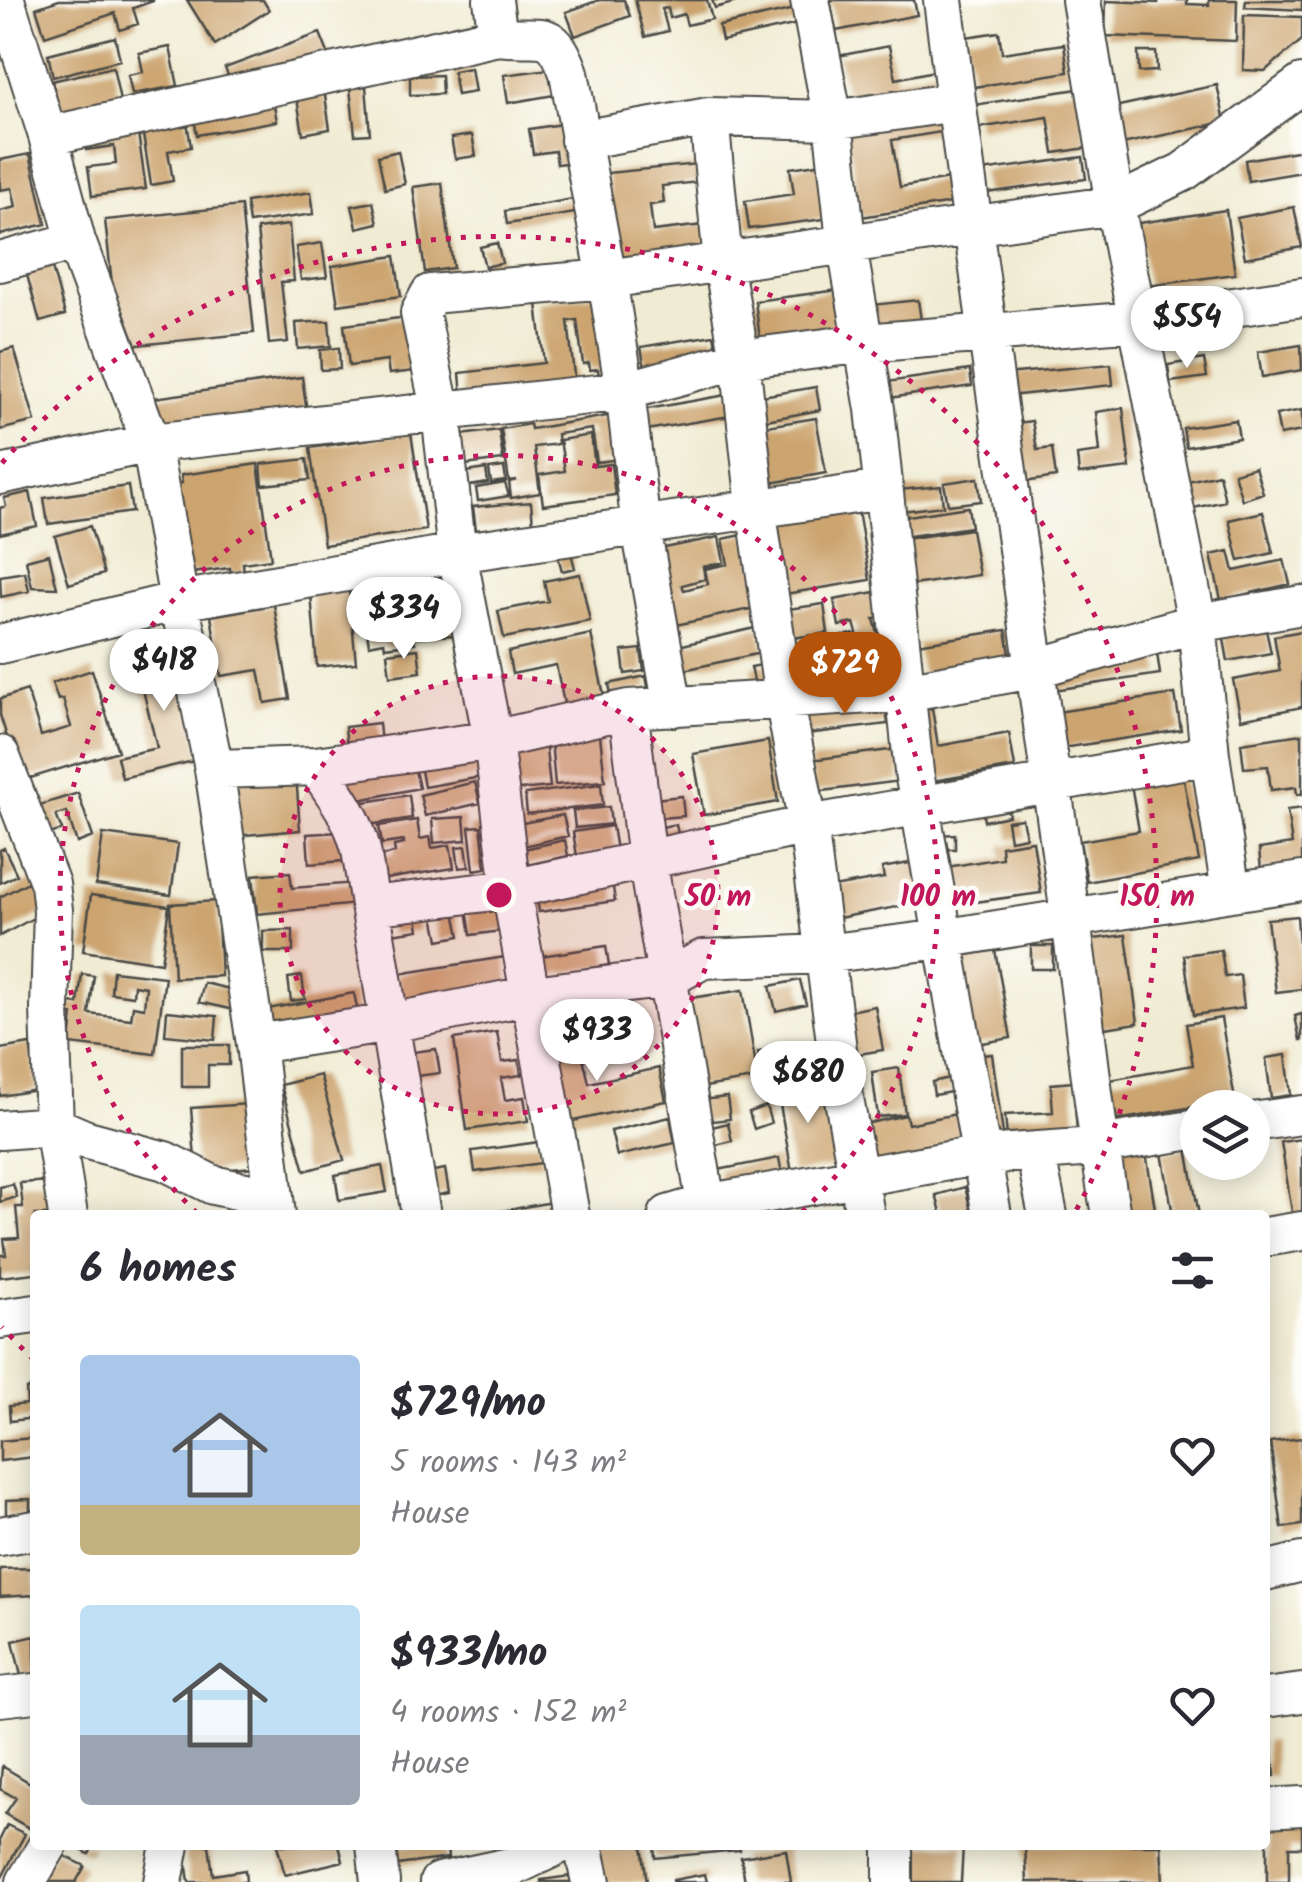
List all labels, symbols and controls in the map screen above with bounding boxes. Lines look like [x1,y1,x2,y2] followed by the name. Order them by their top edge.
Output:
[1128,286,1246,371] pin: $554
[1153,293,1221,344] text: $554
[345,577,463,662] pin: $334
[368,584,440,635] text: $334
[105,629,223,714] pin: $418
[786,632,904,717] pin: $729
[132,636,196,687] text: $418
[811,639,879,690] text: $729
[684,874,751,922] text: 50 m
[900,874,976,922] text: 100 m
[1119,874,1195,922] text: 150 m
[481,877,517,913] centre of rings
[538,999,656,1084] pin: $933
[562,1006,632,1057] text: $933
[749,1041,867,1126] pin: $680
[772,1048,844,1099] text: $680
[1180,1090,1270,1180] map controls
[1180,1090,1270,1180] button: layers
[80,1237,236,1304] text: 6 homes
[1165,1243,1220,1298] icon: filters
[390,1371,546,1438] text: $729/mo
[160,1395,280,1515] icon: home
[1165,1428,1220,1483] icon: heart
[390,1438,626,1489] text: 5 rooms · 143 m²
[390,1489,469,1540] text: House
[390,1621,547,1688] text: $933/mo
[160,1645,280,1765] icon: home
[1165,1678,1220,1733] icon: heart
[390,1688,626,1739] text: 4 rooms · 152 m²
[390,1739,469,1790] text: House

